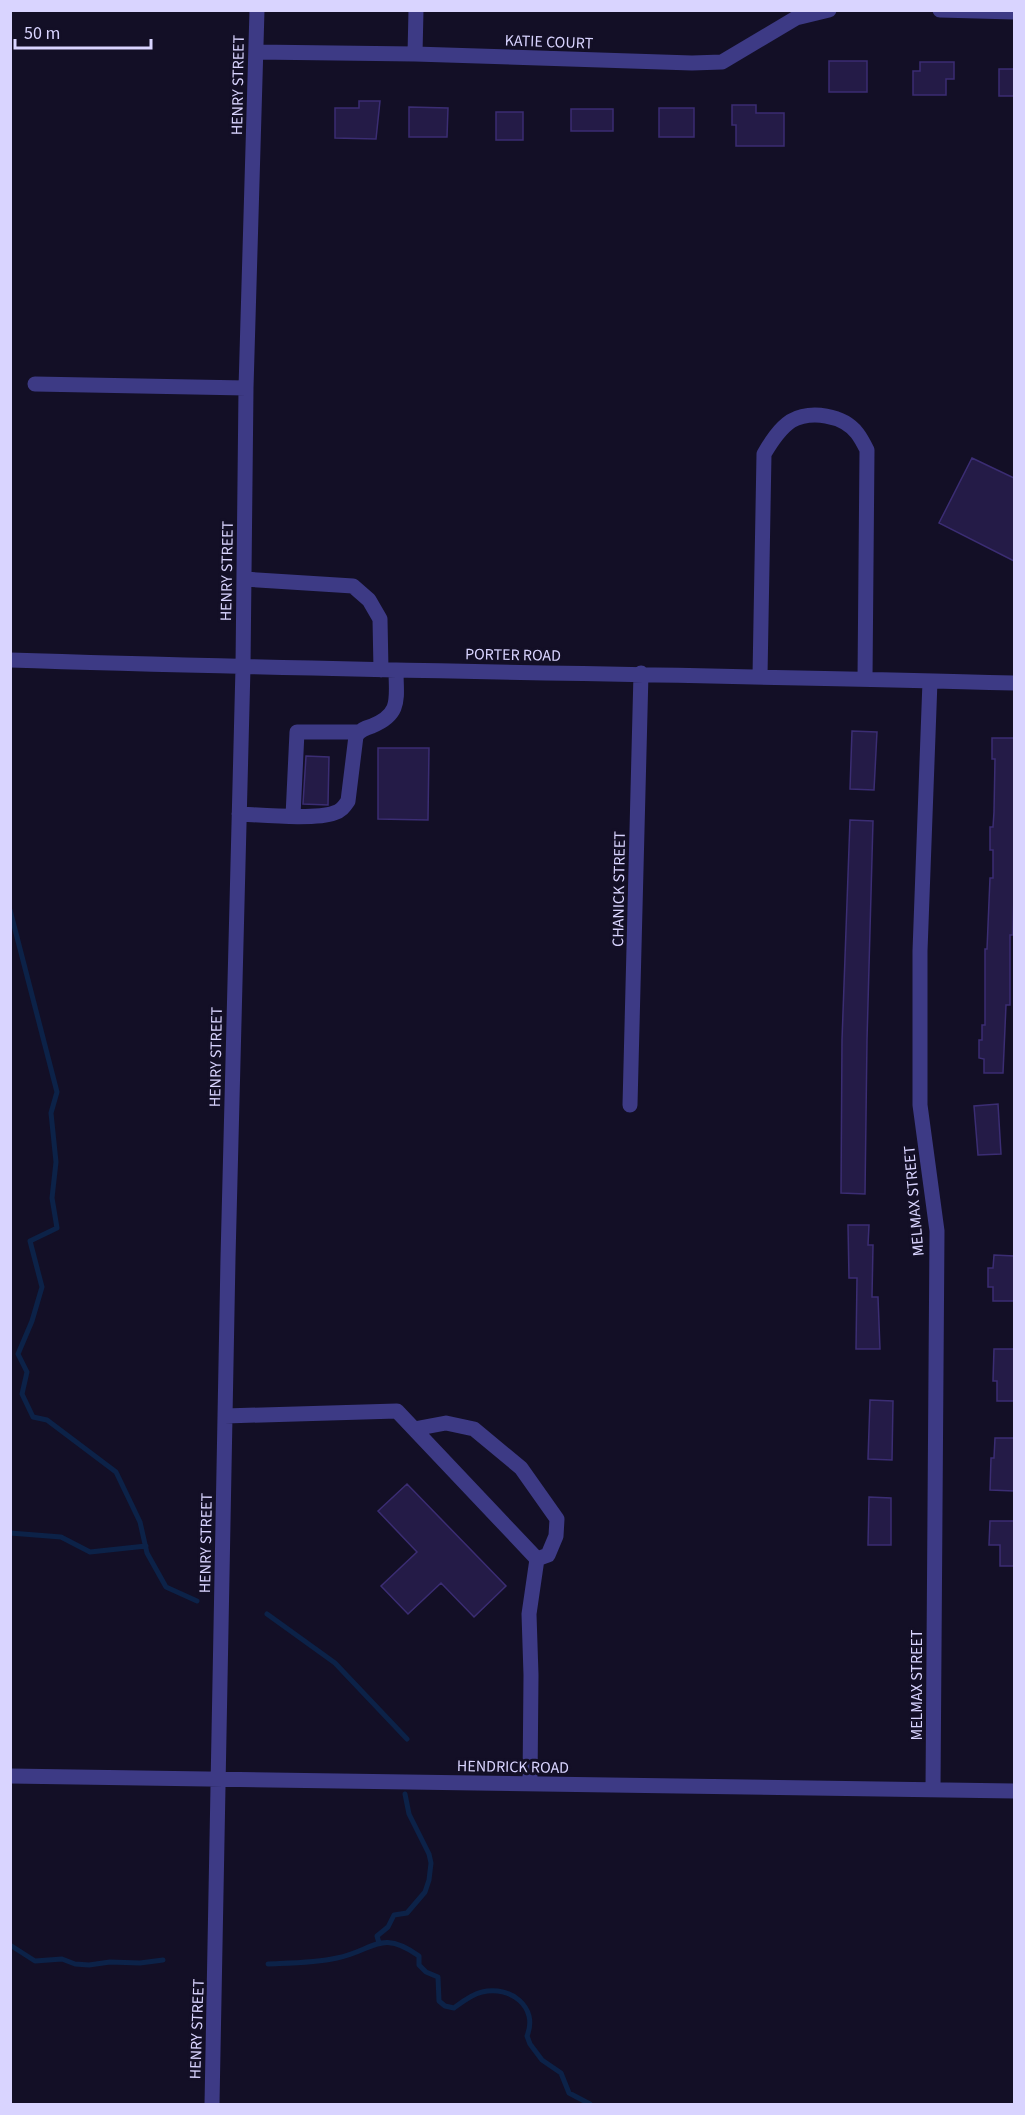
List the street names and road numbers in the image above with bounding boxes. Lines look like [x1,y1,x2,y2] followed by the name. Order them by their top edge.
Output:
[504,29,594,55] street label: KATIE COURT
[226,34,250,135] street label: HENRY STREET
[215,520,239,621] street label: HENRY STREET
[465,643,561,667] street label: PORTER ROAD
[607,831,631,947] street label: CHANICK STREET
[204,1006,228,1107] street label: HENRY STREET
[898,1144,930,1257] street label: MELMAX STREET
[194,1492,218,1593] street label: HENRY STREET
[906,1629,928,1740] street label: MELMAX STREET
[457,1755,569,1779] street label: HENDRICK ROAD
[184,1978,210,2080] street label: HENRY STREET

